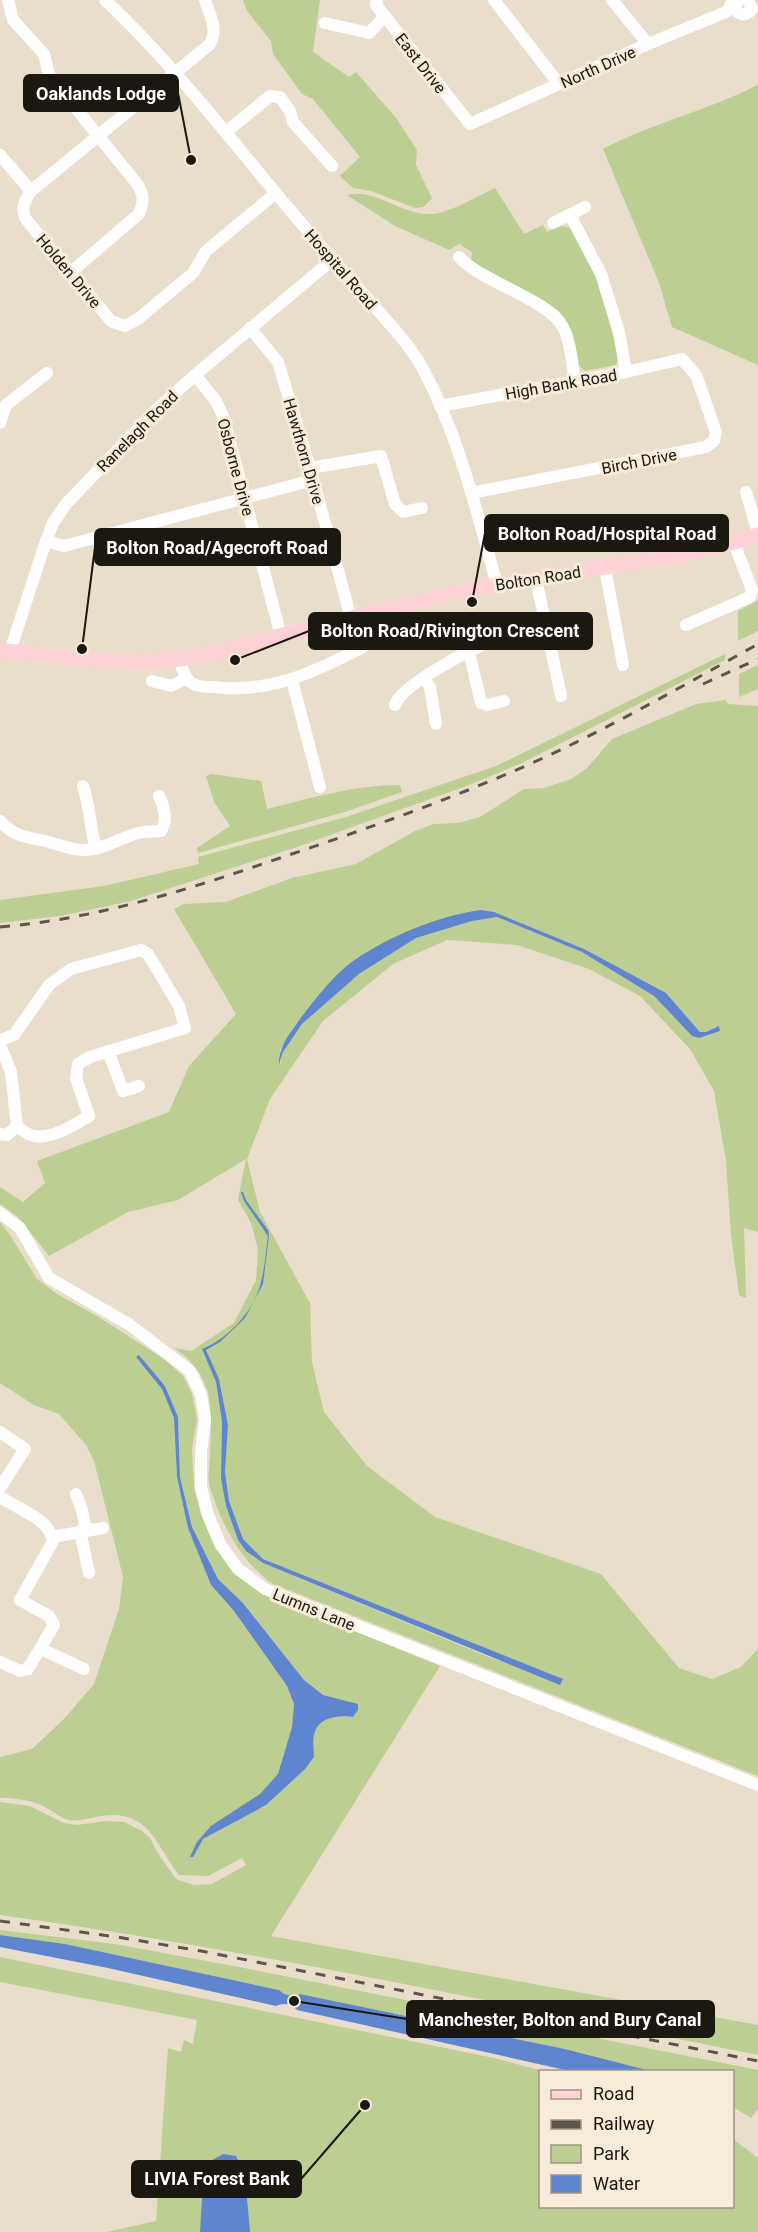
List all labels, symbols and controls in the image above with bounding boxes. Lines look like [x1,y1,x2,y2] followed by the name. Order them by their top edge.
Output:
[391,29,450,97] street label: East Drive
[558,42,639,92] street label: North Drive
[24,75,178,111] callout: Oaklands Lodge
[36,83,166,104] text: Oaklands Lodge
[301,225,381,313] street label: Hospital Road
[32,230,105,312] street label: Holden Drive
[504,365,619,404] street label: High Bank Road
[93,387,182,476] street label: Ranelagh Road
[279,396,328,506] street label: Hawthorn Drive
[213,416,258,518] street label: Osborne Drive
[600,445,678,478] street label: Birch Drive
[485,515,728,551] callout: Bolton Road/Hospital Road
[498,523,716,544] text: Bolton Road/Hospital Road
[95,529,340,565] callout: Bolton Road/Agecroft Road
[106,537,328,558] text: Bolton Road/Agecroft Road
[494,562,582,595] street label: Bolton Road
[309,613,592,649] callout: Bolton Road/Rivington Crescent
[321,620,579,641] text: Bolton Road/Rivington Crescent
[270,1584,358,1635] street label: Lumns Lane
[407,2001,714,2037] callout: Manchester, Bolton and Bury Canal
[419,2009,701,2030] text: Manchester, Bolton and Bury Canal
[539,2070,734,2208] legend
[593,2083,634,2104] text: Road
[593,2113,655,2134] text: Railway
[593,2143,630,2164] text: Park
[132,2161,301,2197] callout: LIVIA Forest Bank
[144,2168,290,2189] text: LIVIA Forest Bank
[593,2173,640,2194] text: Water

